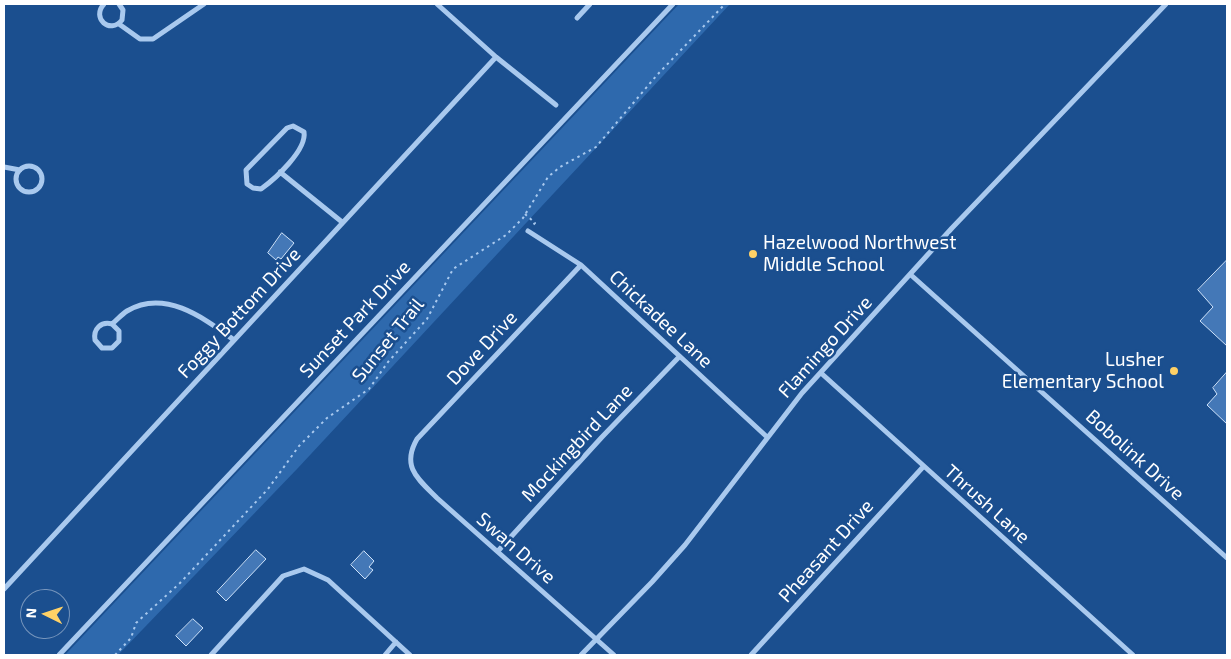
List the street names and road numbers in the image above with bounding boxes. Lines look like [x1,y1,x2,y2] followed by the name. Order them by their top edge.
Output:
[173,243,305,383] street label: Foggy Bottom Drive
[295,256,415,382] street label: Sunset Park Drive
[605,265,717,373] street label: Chickadee Lane
[773,291,877,403] street label: Flamingo Drive
[347,293,429,387] street label: Sunset Trail
[442,306,522,390] street label: Dove Drive
[517,380,637,506] street label: Mockingbird Lane
[1081,405,1189,505] street label: Bobolink Drive
[940,460,1034,548] street label: Thrush Lane
[774,495,878,607] street label: Pheasant Drive
[472,508,560,588] street label: Swan Drive

